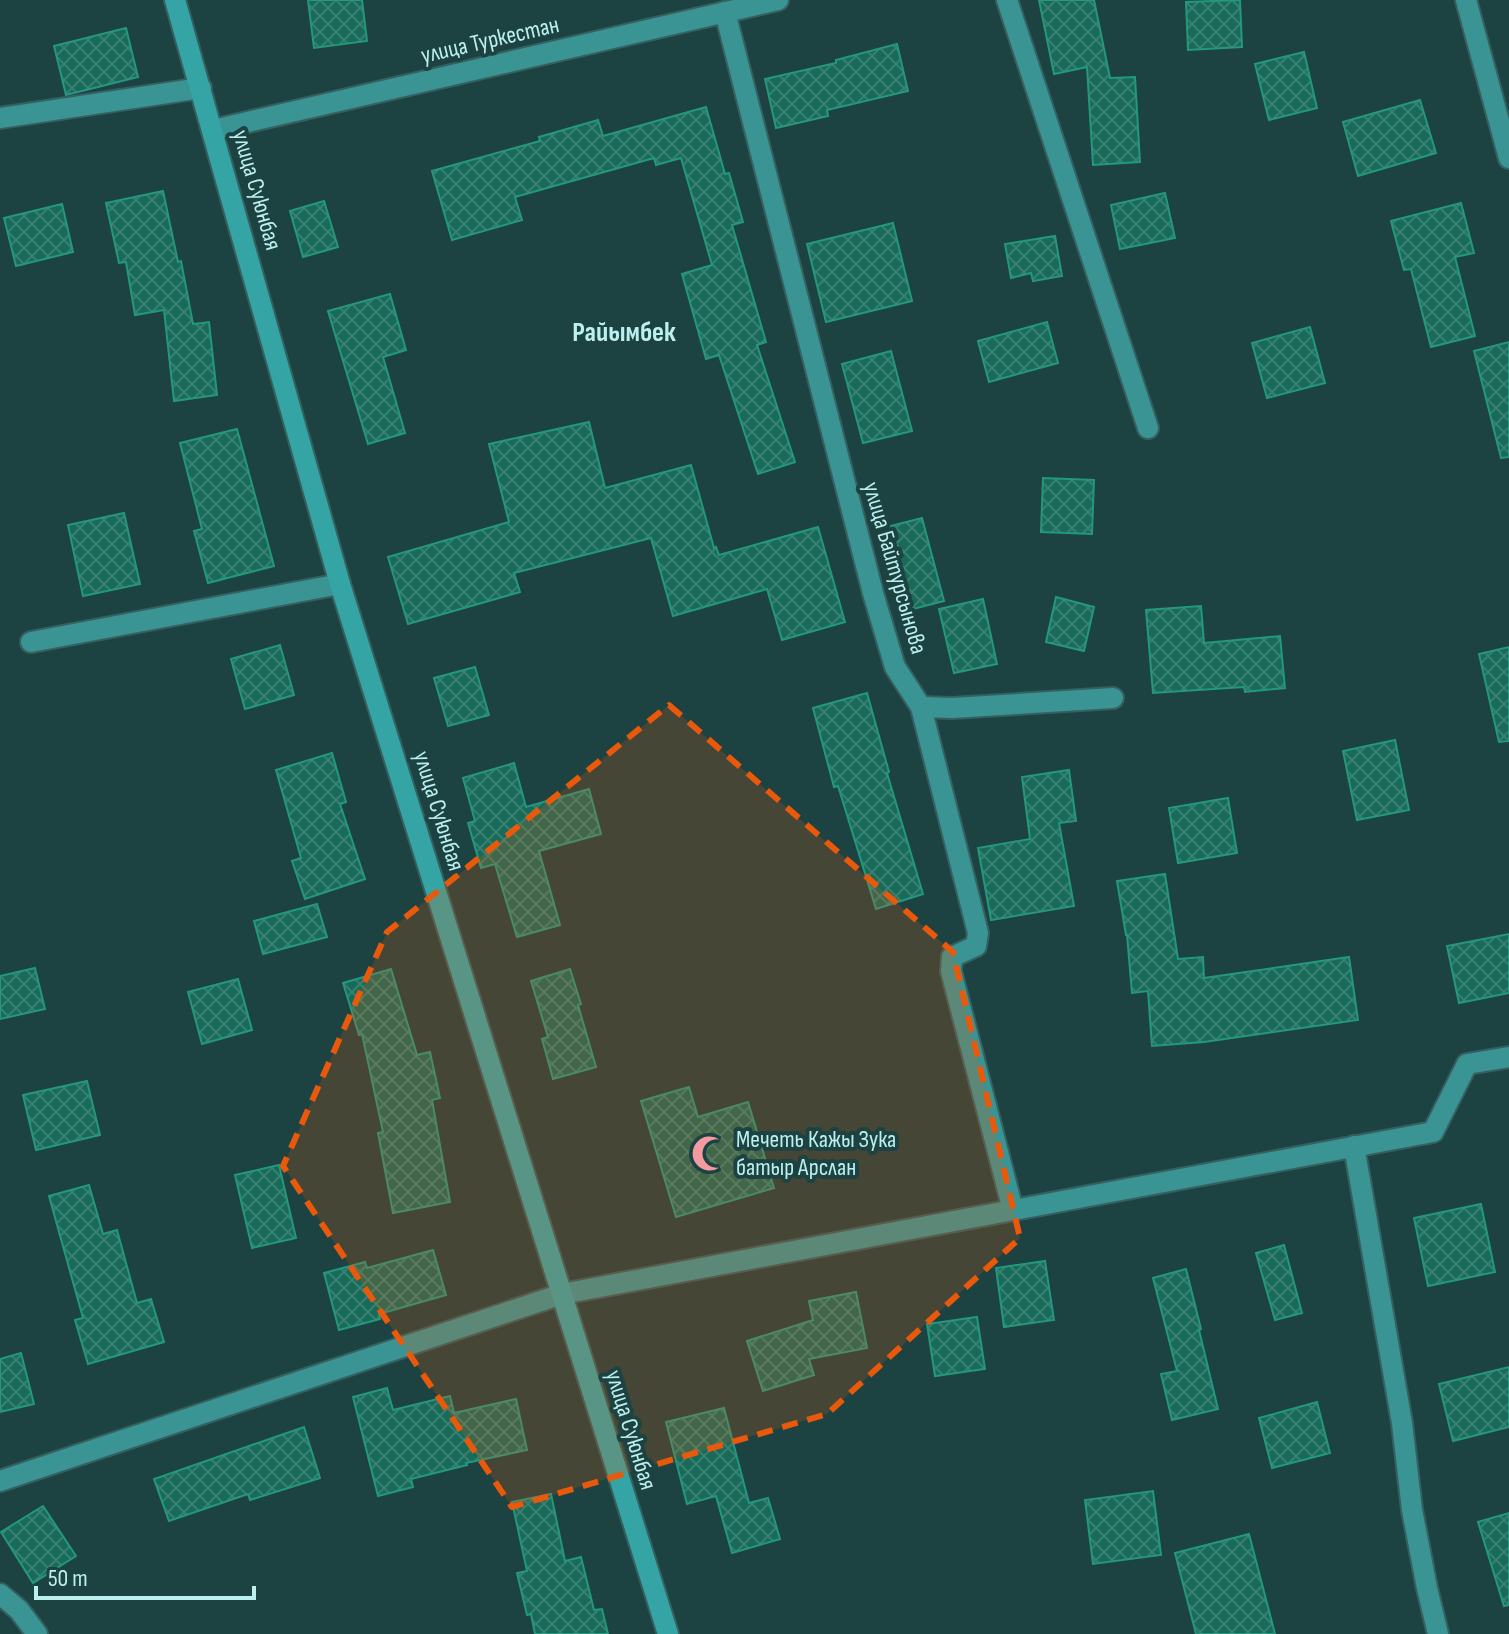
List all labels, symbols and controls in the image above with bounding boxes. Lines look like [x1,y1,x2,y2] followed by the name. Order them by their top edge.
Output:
[418,10,562,70] street label: улица Туркестан
[226,127,288,253] street label: улица Суюнбая
[572,316,676,349] district label: Райымбек
[857,479,933,657] street label: улица Байтурсынова
[407,748,471,874] street label: улица Суюнбая
[736,1125,896,1182] place label: Мечеть Кажы Зука батыр Арслан
[691,1134,729,1172] mosque icon: Мечеть Кажы Зука батыр Арслан
[599,1367,663,1493] street label: улица Суюнбая
[36,1550,254,1600] scale bar
[48,1564,88,1593] text: 50 m

